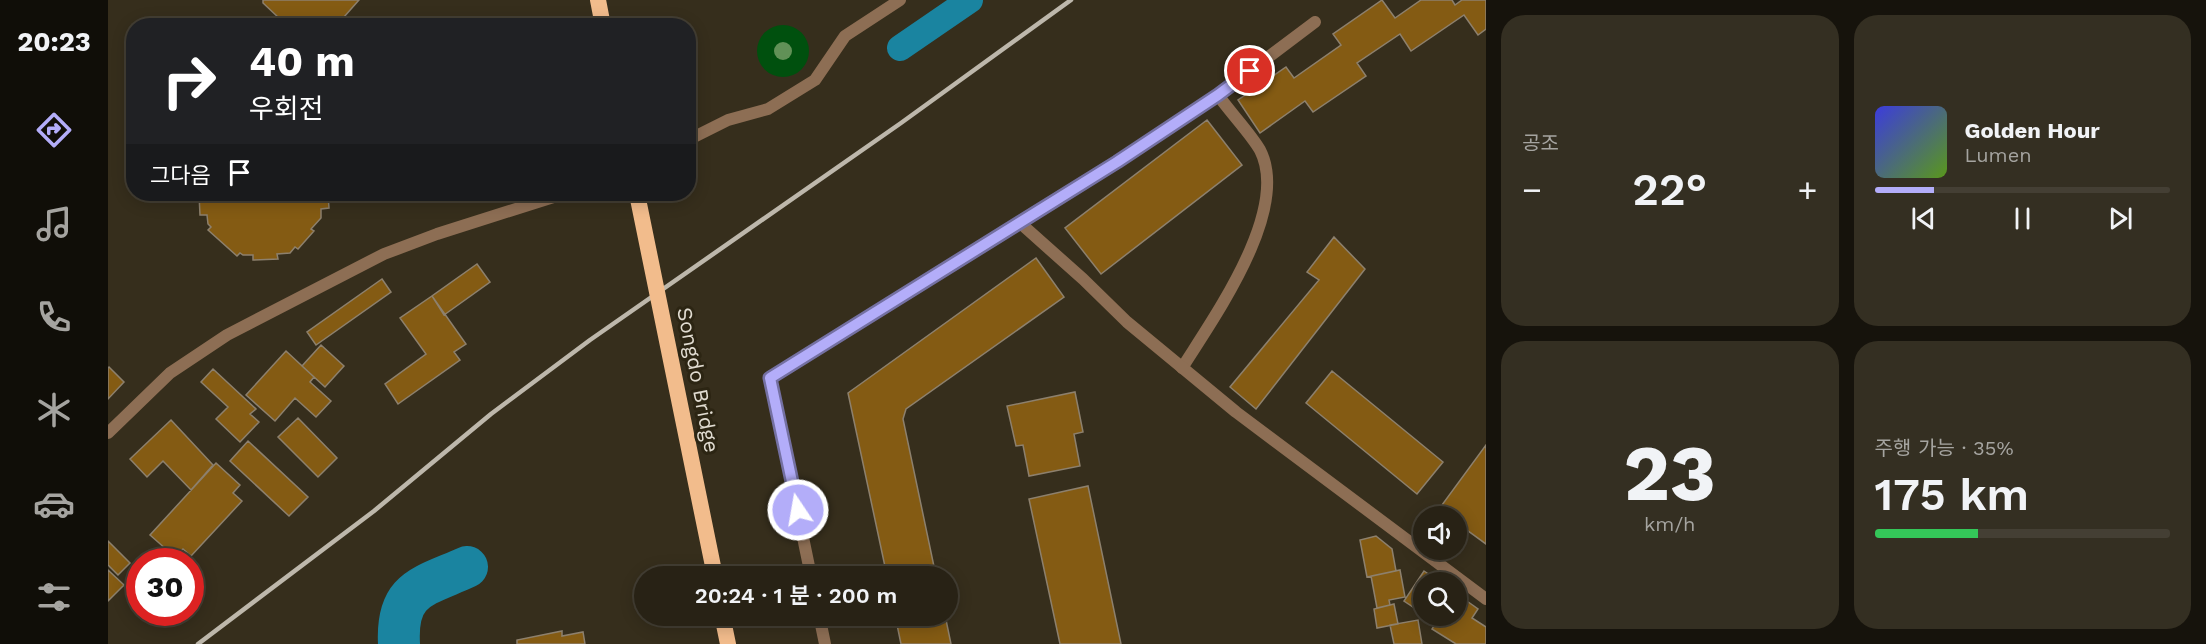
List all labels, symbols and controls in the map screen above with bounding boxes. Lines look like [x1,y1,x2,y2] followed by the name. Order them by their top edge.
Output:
[17,26,91,58] text: 20:23
[249,37,355,86] text: 40 m
[150,42,228,120] icon: right
[1224,45,1275,96] pin
[1233,54,1266,87] icon: arrive
[249,93,324,125] text: 우회전
[33,109,75,151] icon: directions
[1965,118,2100,143] text: Golden Hour
[1522,131,1559,155] text: 공조
[1965,143,2032,167] text: Lumen
[223,156,256,189] icon: arrive
[150,163,211,188] text: 그다음
[1632,163,1707,216] text: 22°
[1522,170,1542,209] text: −
[1798,170,1817,209] text: +
[1907,202,1940,235] icon: previous
[2006,202,2039,235] icon: pause
[2104,202,2137,235] icon: next
[33,203,75,245] icon: music
[33,296,75,338] icon: phone
[672,305,725,455] street label: Songdo Bridge
[33,389,75,431] icon: climate
[1623,427,1716,519] text: 23
[1875,436,2014,460] text: 주행 가능 · 35%
[1875,468,2029,521] text: 175 km
[766,478,830,542] position arrow
[33,483,75,525] icon: car
[1413,506,1467,626] map controls
[1413,506,1467,560] button: sound
[1644,512,1696,536] text: km/h
[126,548,204,626] speed limit sign: 30
[1413,572,1467,626] button: search
[33,576,75,618] icon: filters
[695,583,897,608] text: 20:24 · 1 분 · 200 m

